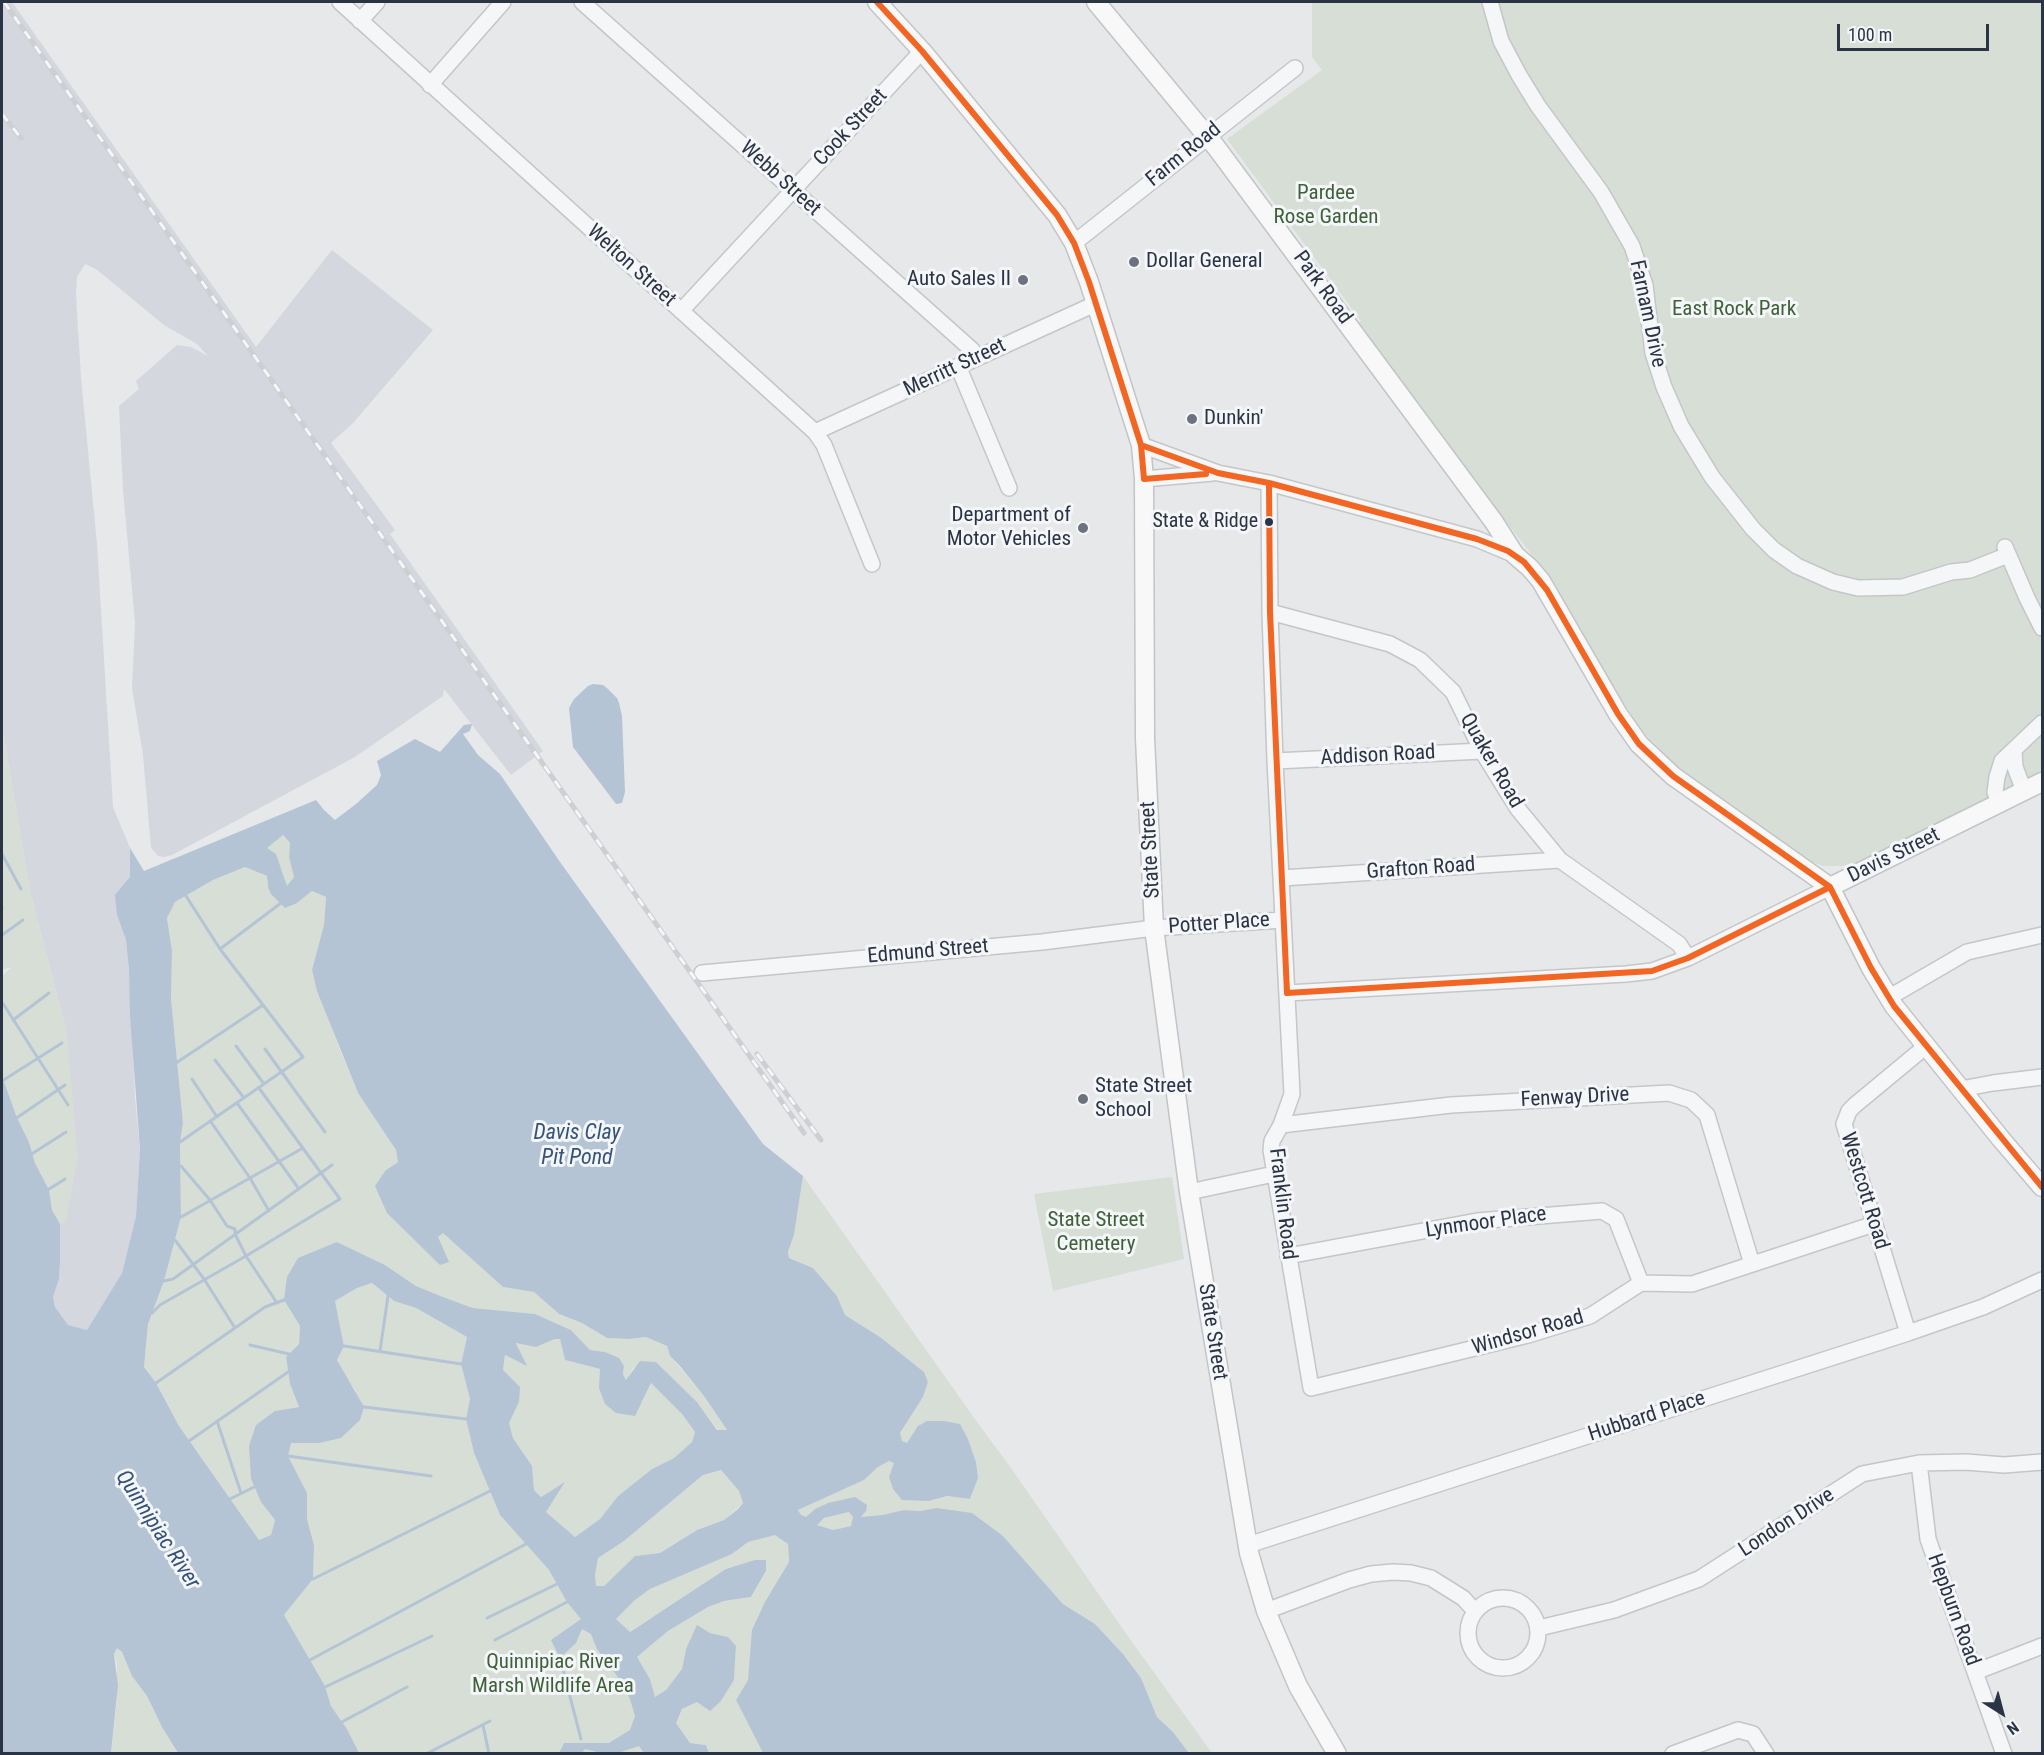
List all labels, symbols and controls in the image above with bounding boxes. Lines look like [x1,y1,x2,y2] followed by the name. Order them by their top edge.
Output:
[1840,12,1992,50] scale bar
[1848,24,1892,45] text: 100 m
[809,84,893,172] street label: Cook Street
[1141,117,1227,193] street label: Farm Road
[734,136,826,222] street label: Webb Street
[1273,181,1379,231] park label: Pardee Rose Garden
[581,219,681,313] street label: Welton Street
[1287,246,1357,330] street label: Park Road
[1146,249,1263,275] place label: Dollar General
[1127,255,1141,269] marker: Dollar General
[1623,258,1671,370] street label: Farnam Drive
[907,267,1011,293] place label: Auto Sales II
[1016,273,1030,287] marker: Auto Sales II
[1672,297,1796,323] park label: East Rock Park
[900,333,1010,403] street label: Merritt Street
[1204,406,1263,432] place label: Dunkin'
[1185,412,1199,426] marker: Dunkin'
[947,503,1071,553] place label: Department of Motor Vehicles
[1152,510,1258,534] place label: State & Ridge
[1263,516,1275,528] marker: State & Ridge
[1076,521,1090,535] marker: Department of Motor Vehicles
[1454,709,1528,813] street label: Quaker Road
[1320,740,1436,772] street label: Addison Road
[1136,801,1166,899] street label: State Street
[1844,823,1944,889] street label: Davis Street
[1366,853,1476,885] street label: Grafton Road
[1167,908,1271,940] street label: Potter Place
[867,934,989,970] street label: Edmund Street
[1095,1074,1192,1124] place label: State Street School
[1520,1083,1630,1113] street label: Fenway Drive
[1076,1092,1090,1106] marker: State Street School
[534,1120,620,1172] water label: Davis Clay Pit Pond
[1834,1129,1894,1253] street label: Westcott Road
[1263,1147,1301,1261] street label: Franklin Road
[1424,1202,1548,1244] street label: Lynmoor Place
[1047,1208,1145,1258] park label: State Street Cemetery
[1192,1282,1232,1382] street label: State Street
[1469,1305,1587,1361] street label: Windsor Road
[1585,1386,1709,1448] street label: Hubbard Place
[109,1466,205,1594] water label: Quinnipiac River
[1735,1483,1839,1563] street label: London Drive
[1921,1551,1985,1669] street label: Hepburn Road
[472,1650,634,1700] park label: Quinnipiac River Marsh Wildlife Area
[1972,1683,2032,1743] north arrow
[2003,1717,2022,1739] text: N

